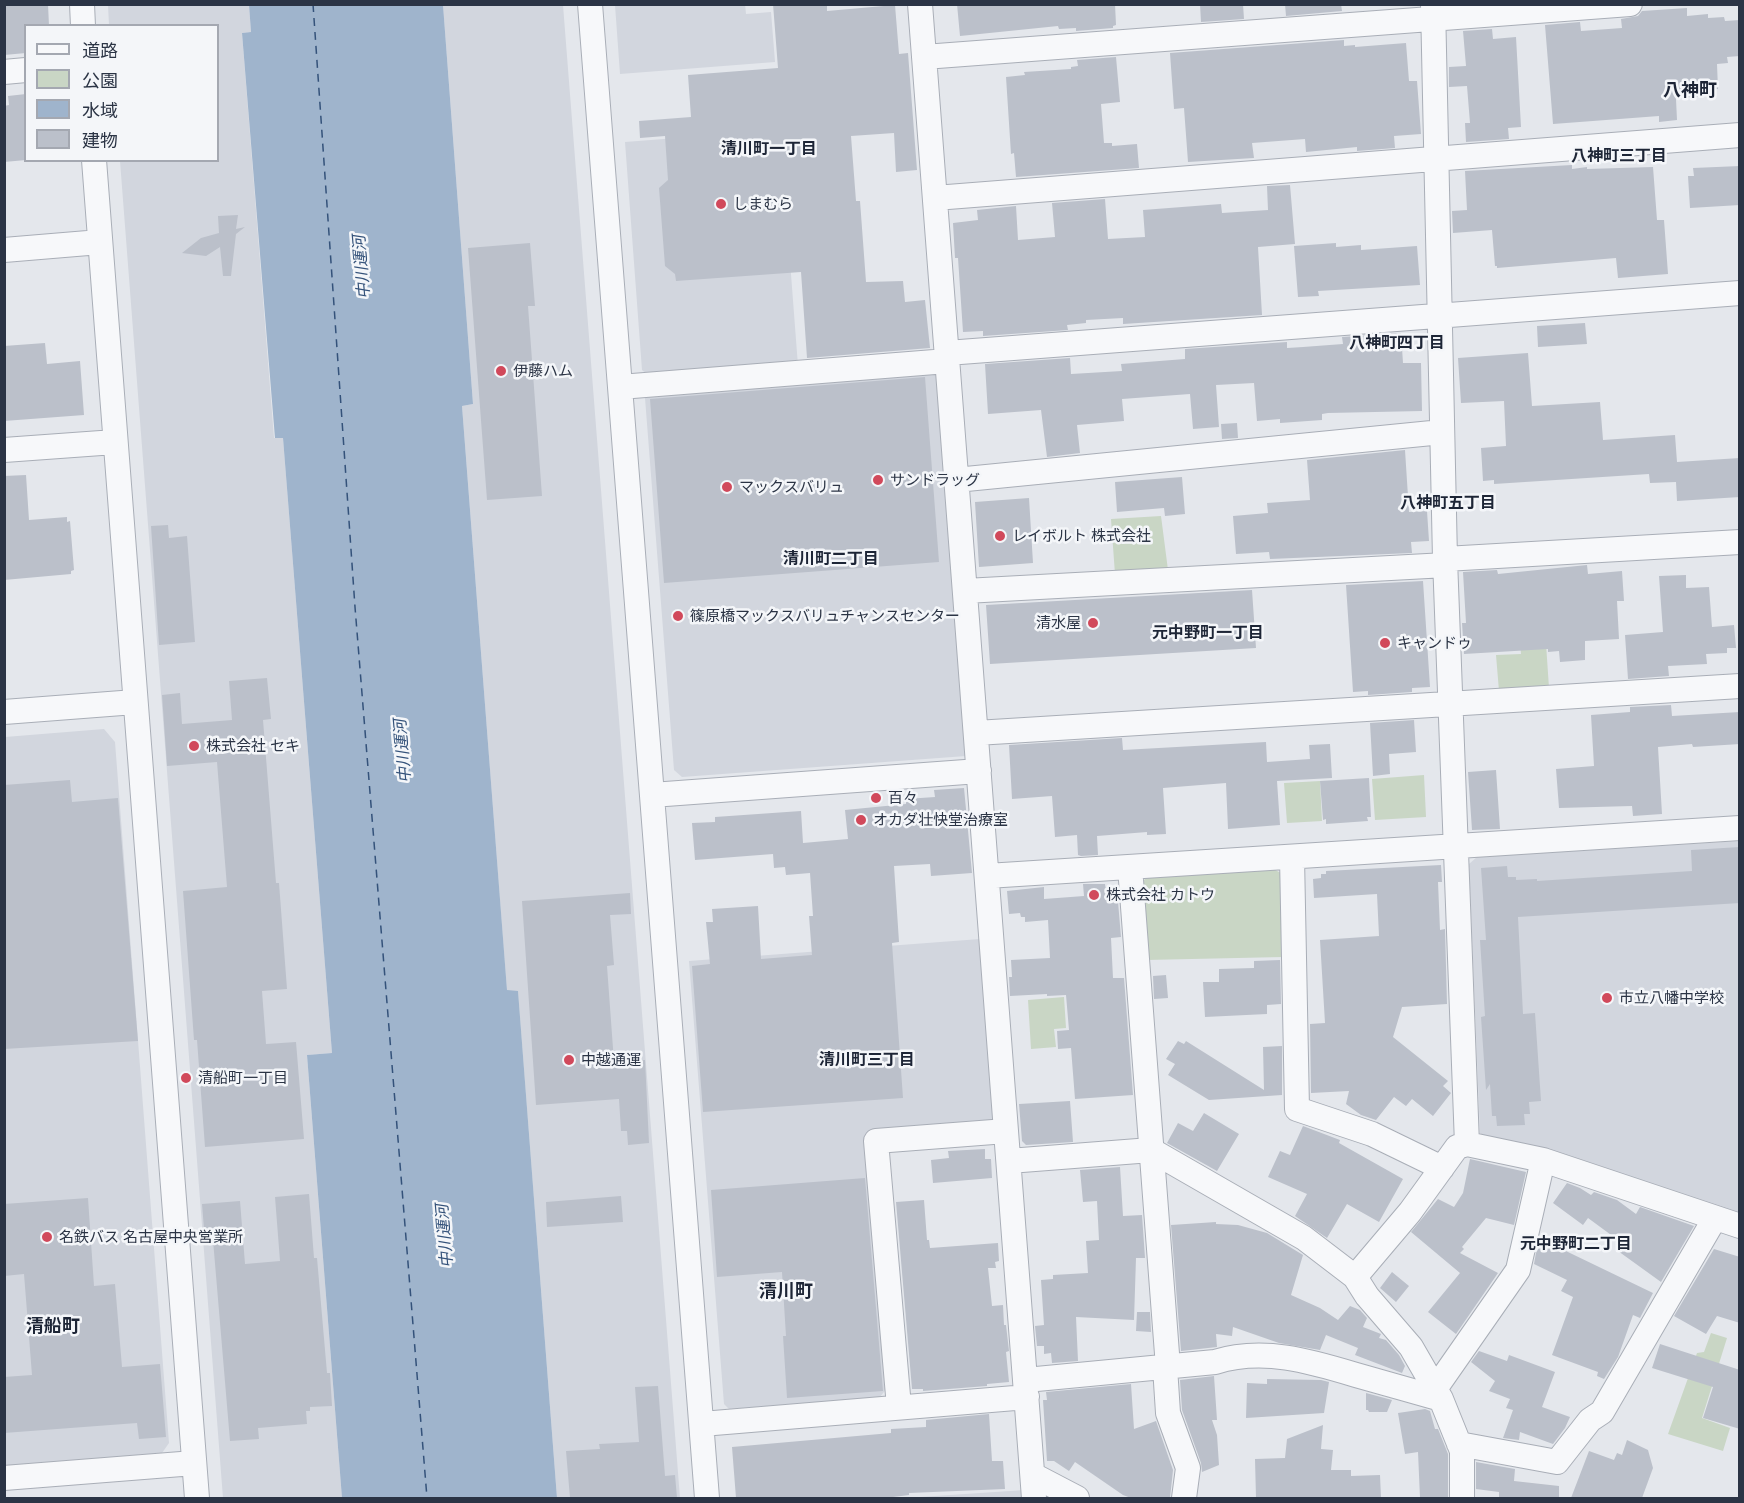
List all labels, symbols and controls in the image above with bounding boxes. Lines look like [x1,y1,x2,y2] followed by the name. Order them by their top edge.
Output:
[24,24,219,162] legend
[82,39,118,62] text: 道路
[82,69,118,92] text: 公園
[1663,80,1717,102] district label: 八神町
[82,99,118,122] text: 水域
[82,129,118,152] text: 建物
[721,139,817,159] district label: 清川町一丁目
[1571,146,1667,166] district label: 八神町三丁目
[733,195,793,213] place label: しまむら
[714,197,728,211] marker: しまむら
[350,234,374,300] water label: 中川運河
[1349,333,1445,353] district label: 八神町四丁目
[513,362,573,380] place label: 伊藤ハム
[494,364,508,378] marker: 伊藤ハム
[890,471,980,489] place label: サンドラッグ
[871,473,885,487] marker: サンドラッグ
[739,478,844,496] place label: マックスバリュ
[720,480,734,494] marker: マックスバリュ
[1400,493,1496,513] district label: 八神町五丁目
[1012,527,1151,545] place label: レイボルト 株式会社
[993,529,1007,543] marker: レイボルト 株式会社
[783,549,879,569] district label: 清川町二丁目
[690,607,960,625] place label: 篠原橋マックスバリュチャンスセンター
[671,609,685,623] marker: 篠原橋マックスバリュチャンスセンター
[1036,614,1081,632] place label: 清水屋
[1086,616,1100,630] marker: 清水屋
[1152,623,1264,643] district label: 元中野町一丁目
[1397,634,1472,652] place label: キャンドゥ
[1378,636,1392,650] marker: キャンドゥ
[391,718,415,784] water label: 中川運河
[206,737,300,755] place label: 株式会社 セキ
[187,739,201,753] marker: 株式会社 セキ
[888,789,918,807] place label: 百々
[869,791,883,805] marker: 百々
[873,811,1008,829] place label: オカダ壮快堂治療室
[854,813,868,827] marker: オカダ壮快堂治療室
[1106,886,1215,904] place label: 株式会社 カトウ
[1087,888,1101,902] marker: 株式会社 カトウ
[1619,989,1724,1007] place label: 市立八幡中学校
[1600,991,1614,1005] marker: 市立八幡中学校
[819,1050,915,1070] district label: 清川町三丁目
[581,1051,641,1069] place label: 中越通運
[562,1053,576,1067] marker: 中越通運
[198,1069,288,1087] place label: 清船町一丁目
[179,1071,193,1085] marker: 清船町一丁目
[433,1203,457,1269] water label: 中川運河
[59,1228,243,1246] place label: 名鉄バス 名古屋中央営業所
[40,1230,54,1244] marker: 名鉄バス 名古屋中央営業所
[1520,1234,1632,1254] district label: 元中野町二丁目
[759,1281,813,1303] district label: 清川町
[26,1316,80,1338] district label: 清船町

